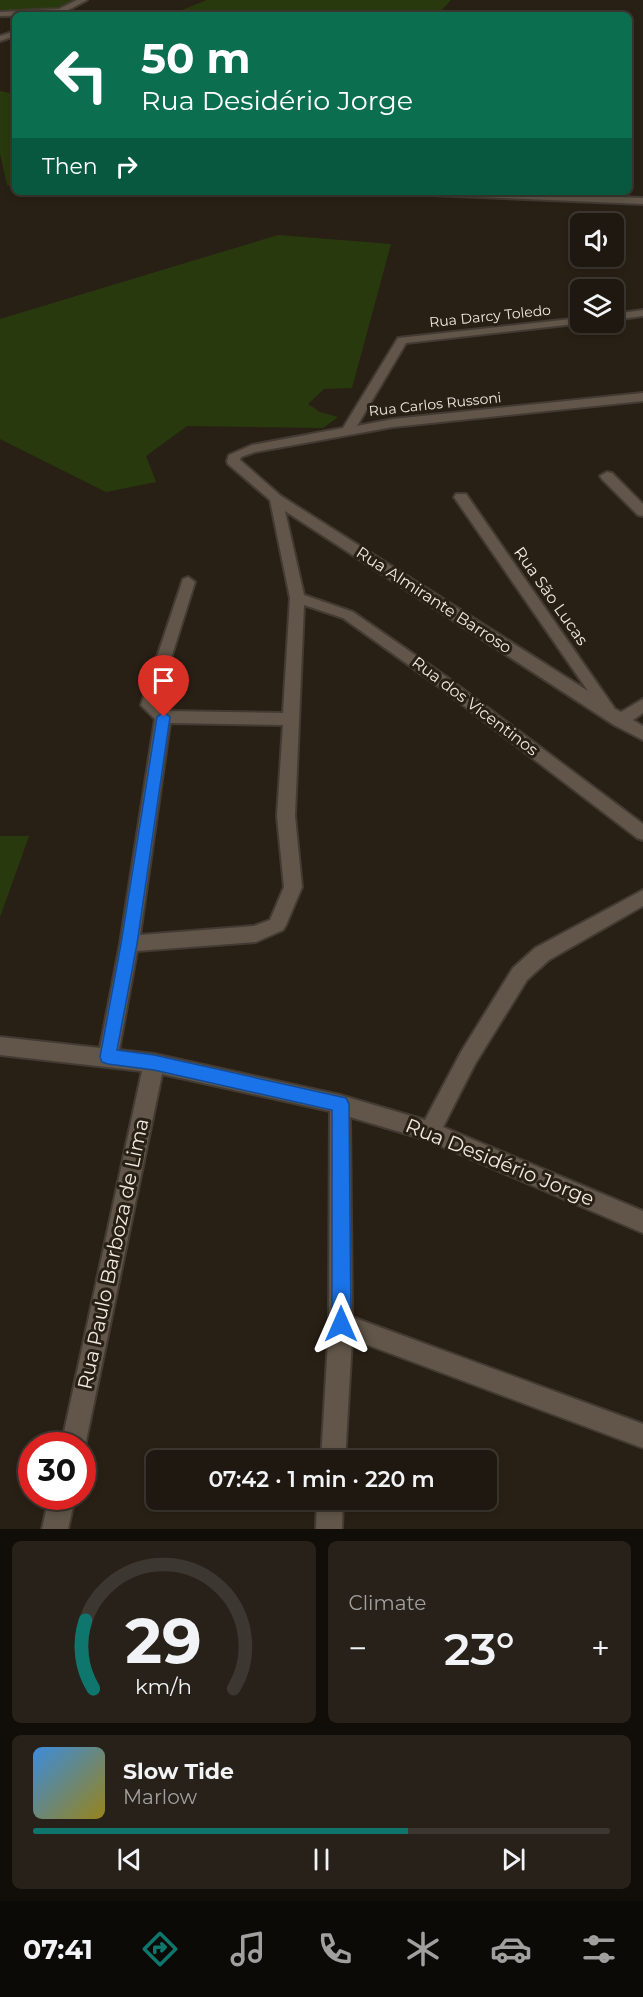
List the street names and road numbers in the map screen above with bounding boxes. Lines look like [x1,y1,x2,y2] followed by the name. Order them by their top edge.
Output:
[428,301,552,331] street label: Rua Darcy Toledo
[368,388,502,420] street label: Rua Carlos Russoni
[353,543,515,657] street label: Rua Almirante Barroso
[510,543,592,649] street label: Rua São Lucas
[408,652,542,760] street label: Rua dos Vicentinos
[402,1113,598,1211] street label: Rua Desidério Jorge
[73,1116,153,1392] street label: Rua Paulo Barboza de Lima

